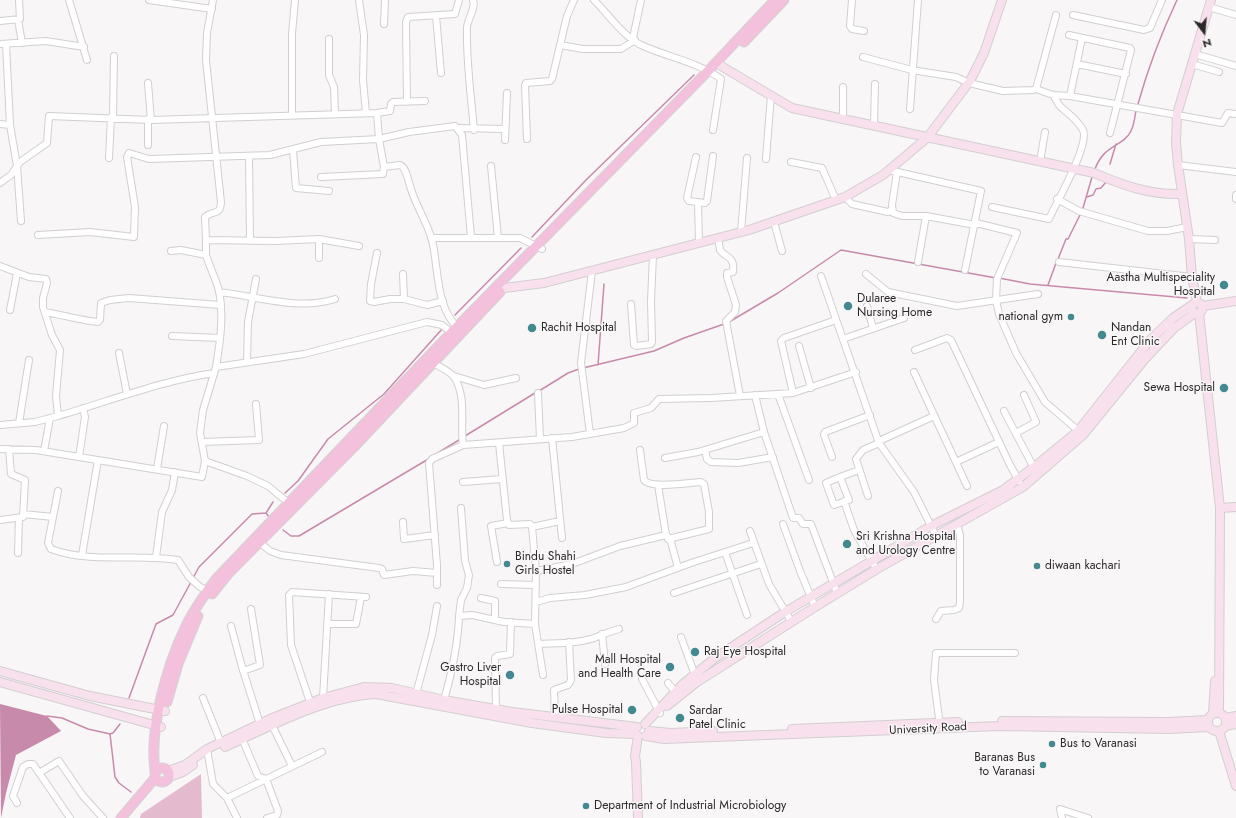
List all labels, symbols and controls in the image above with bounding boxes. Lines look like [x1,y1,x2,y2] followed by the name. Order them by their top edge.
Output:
[1184,12,1224,52] north arrow
[1201,35,1214,52] text: N
[1107,271,1215,299] place label: Aastha Multispeciality Hospital
[1218,279,1230,291] marker: Aastha Multispeciality Hospital
[857,292,932,320] place label: Dularee Nursing Home
[842,300,854,312] marker: Dularee Nursing Home
[998,310,1063,324] place label: national gym
[1066,312,1076,322] marker: national gym
[541,321,616,335] place label: Rachit Hospital
[1111,321,1160,349] place label: Nandan Ent Clinic
[526,322,538,334] marker: Rachit Hospital
[1096,329,1108,341] marker: Nandan Ent Clinic
[1144,381,1215,395] place label: Sewa Hospital
[1218,382,1230,394] marker: Sewa Hospital
[856,530,956,558] place label: Sri Krishna Hospital and Urology Centre
[841,538,853,550] marker: Sri Krishna Hospital and Urology Centre
[515,550,576,578] place label: Bindu Shahi Girls Hostel
[502,559,512,569] marker: Bindu Shahi Girls Hostel
[1045,559,1121,573] place label: diwaan kachari
[1032,561,1042,571] marker: diwaan kachari
[704,645,786,659] place label: Raj Eye Hospital
[689,646,701,658] marker: Raj Eye Hospital
[578,653,661,681] place label: Mall Hospital and Health Care
[440,661,501,689] place label: Gastro Liver Hospital
[664,661,676,673] marker: Mall Hospital and Health Care
[504,669,516,681] marker: Gastro Liver Hospital
[552,703,623,717] place label: Pulse Hospital
[626,704,638,716] marker: Pulse Hospital
[689,704,746,732] place label: Sardar Patel Clinic
[674,712,686,724] marker: Sardar Patel Clinic
[889,720,967,738] street label: University Road
[1060,737,1137,751] place label: Bus to Varanasi
[1047,739,1057,749] marker: Bus to Varanasi
[974,751,1035,779] place label: Baranas Bus to Varanasi
[1038,760,1048,770] marker: Baranas Bus to Varanasi
[594,799,786,813] place label: Department of Industrial Microbiology
[581,801,591,811] marker: Department of Industrial Microbiology

